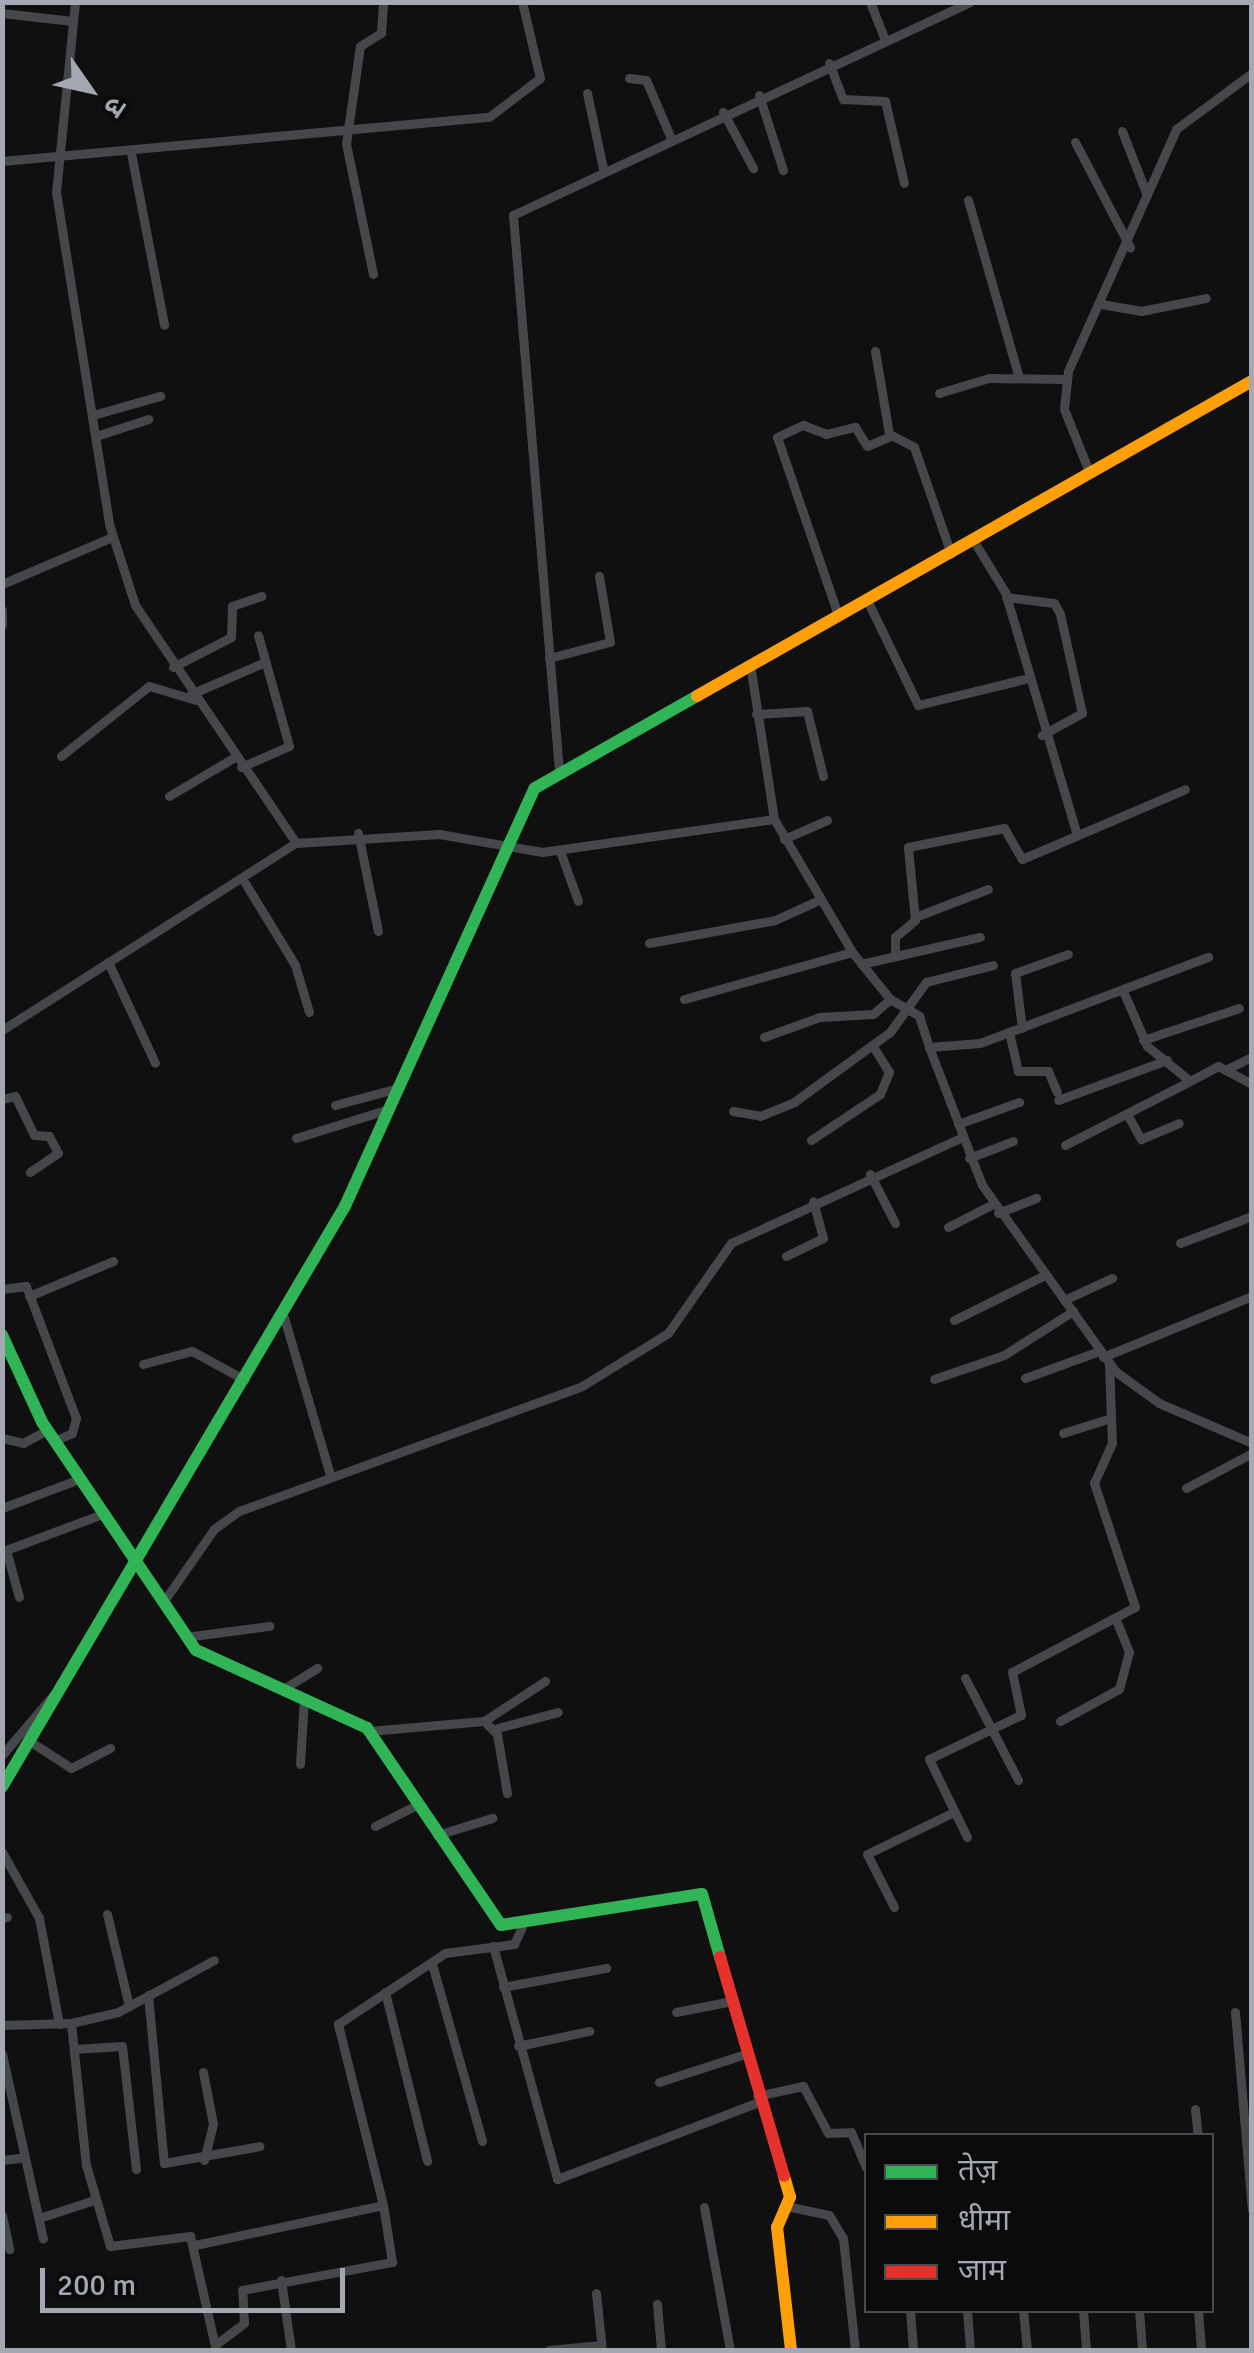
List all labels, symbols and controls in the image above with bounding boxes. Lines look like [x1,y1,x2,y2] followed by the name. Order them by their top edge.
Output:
[40,40,140,140] north arrow
[96,90,134,123] text: उ
[864,2133,1214,2313] legend
[958,2152,997,2189] text: तेज़
[958,2202,1010,2239] text: धीमा
[45,2248,350,2310] scale bar
[958,2252,1006,2289] text: जाम
[57,2267,136,2304] text: 200 m

